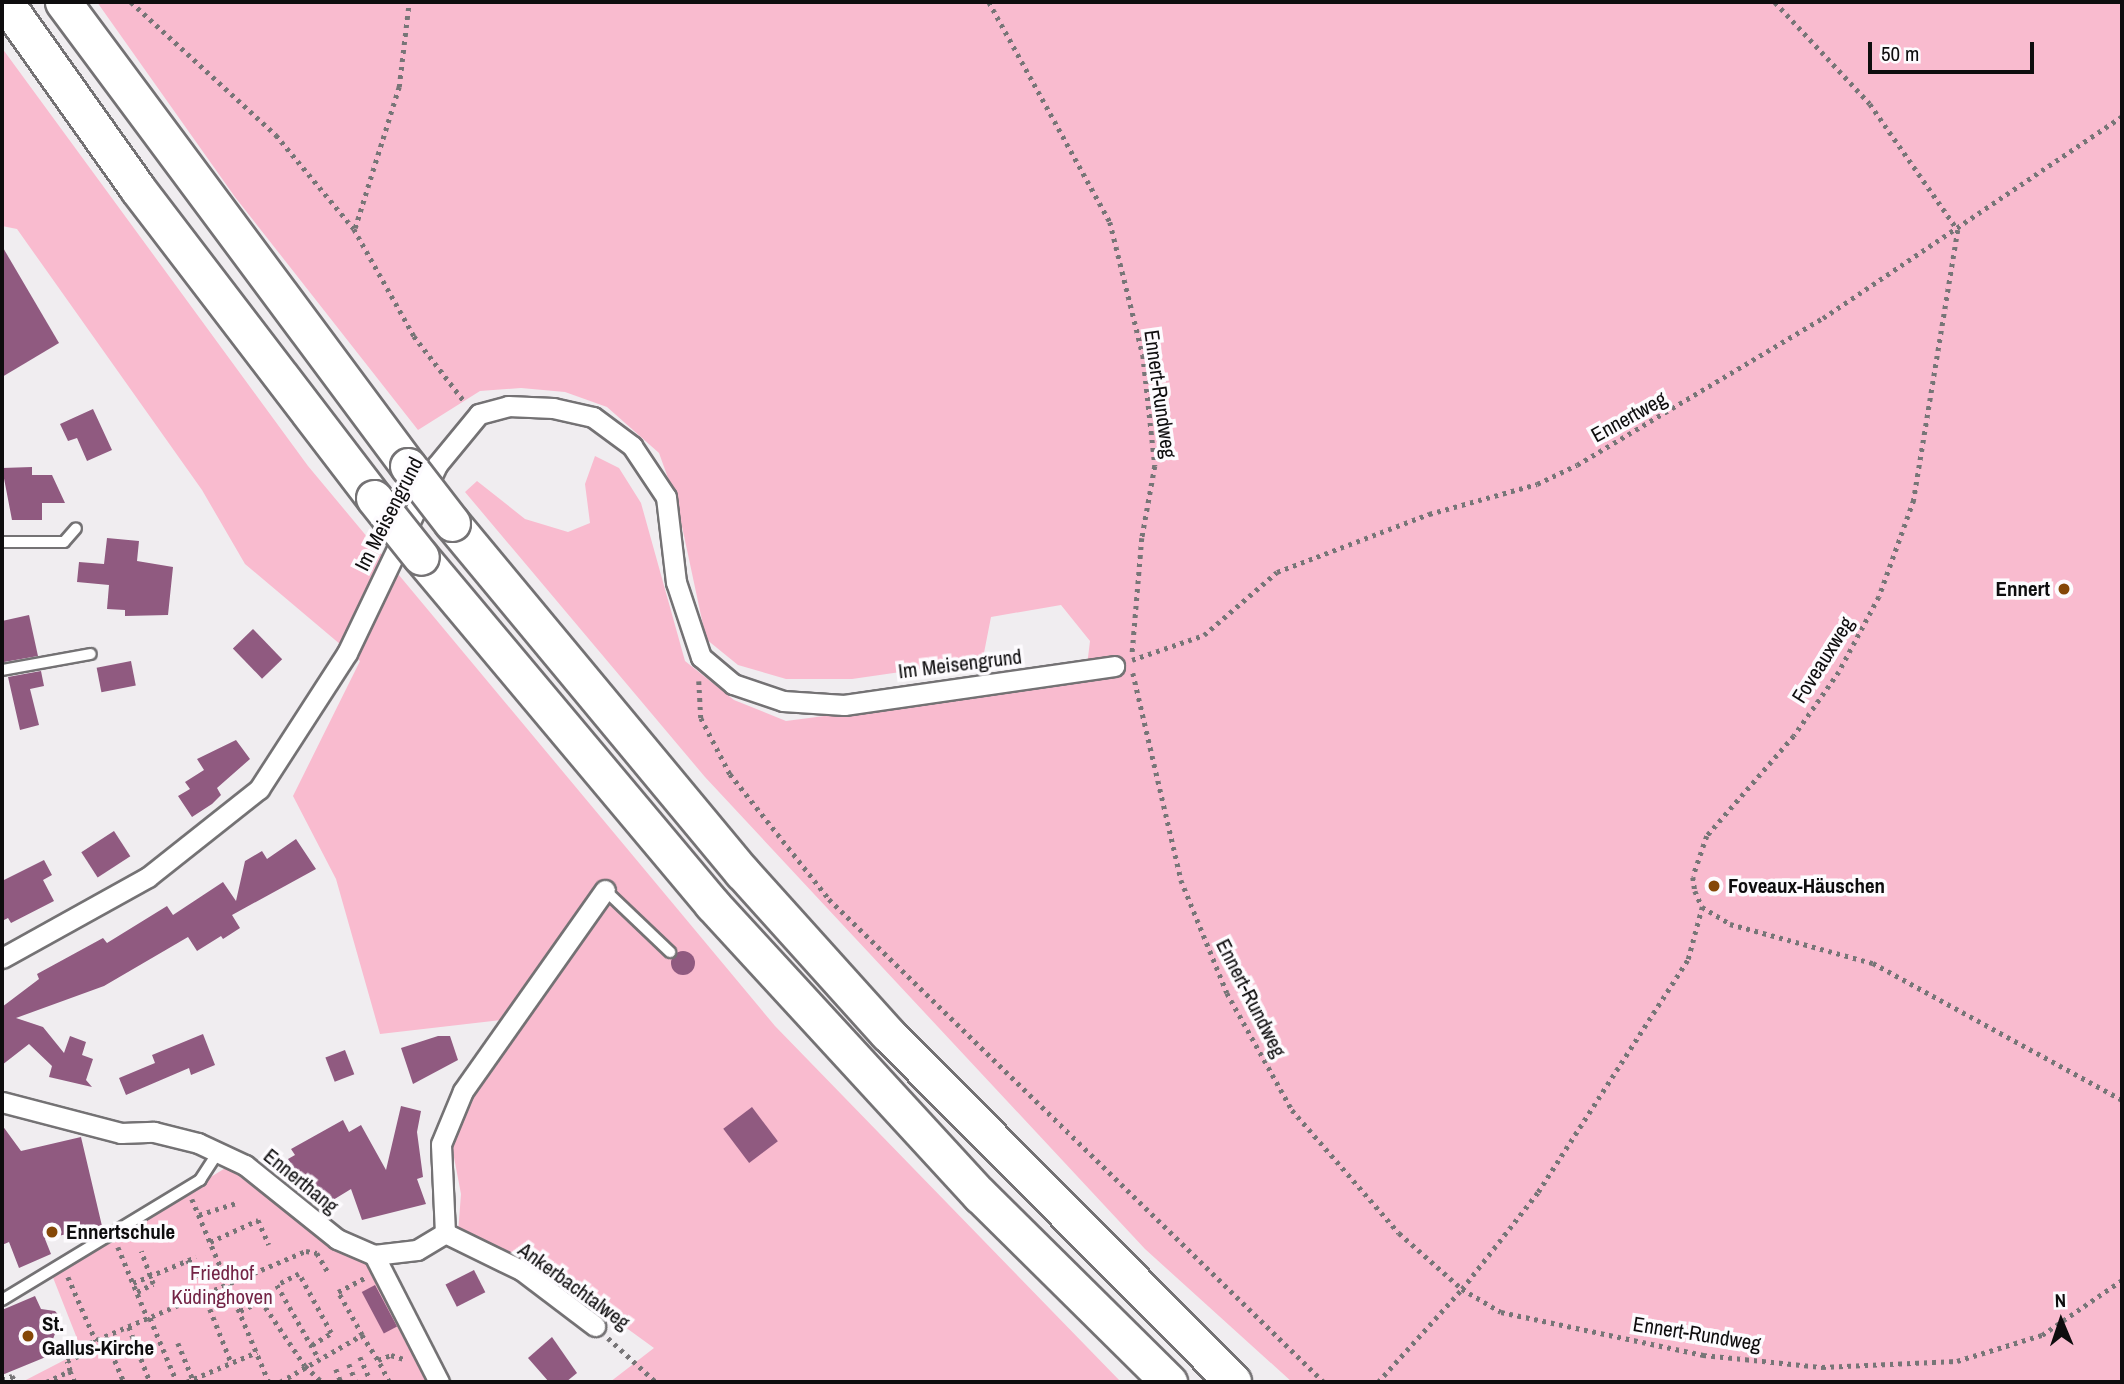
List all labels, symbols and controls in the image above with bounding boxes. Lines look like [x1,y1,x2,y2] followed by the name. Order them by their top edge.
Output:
[1872,28,2038,72] scale bar
[1881,39,1919,68] text: 50 m
[1139,328,1181,460] street label: Ennert-Rundweg
[1587,386,1671,448] street label: Ennertweg
[350,453,428,575] street label: Im Meisengrund
[1995,576,2050,602] place label: Ennert
[2056,581,2072,597] marker: Ennert
[1787,612,1859,708] street label: Foveauxweg
[897,644,1023,684] street label: Im Meisengrund
[1728,873,1885,899] place label: Foveaux-Häuschen
[1706,878,1722,894] marker: Foveaux-Häuschen
[1210,935,1292,1061] street label: Ennert-Rundweg
[258,1143,344,1219] street label: Ennerthang
[66,1219,175,1245] place label: Ennertschule
[44,1224,60,1240] marker: Ennertschule
[513,1237,635,1335] street label: Ankerbachtalweg
[171,1260,273,1310] park label: Friedhof Küdinghoven
[2026,1286,2096,1356] north arrow
[2054,1287,2066,1313] text: N
[42,1311,154,1361] place label: St. Gallus-Kirche
[1631,1311,1763,1357] street label: Ennert-Rundweg
[20,1328,36,1344] marker: St. Gallus-Kirche

